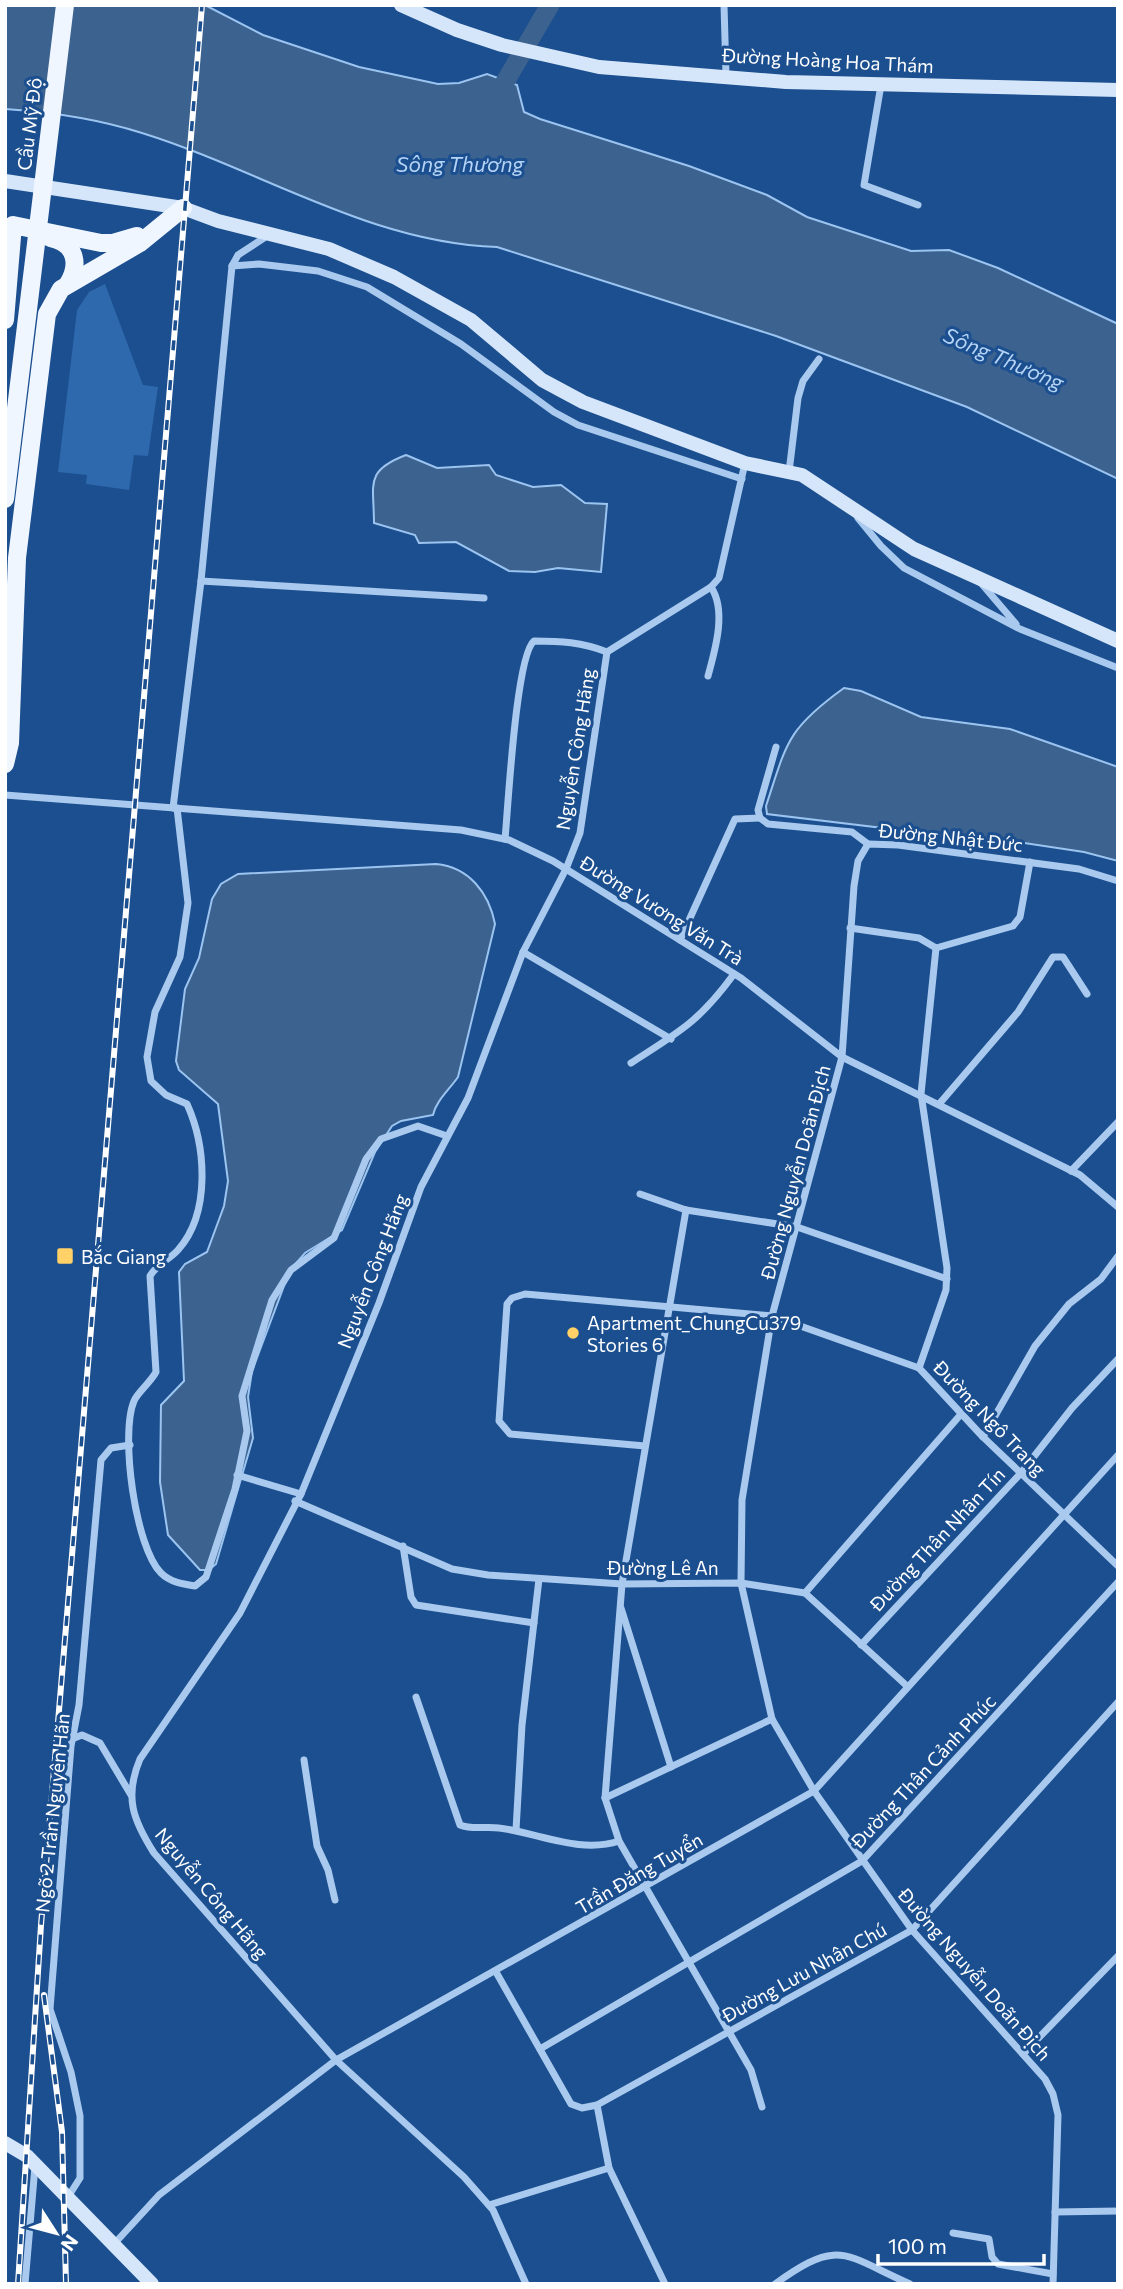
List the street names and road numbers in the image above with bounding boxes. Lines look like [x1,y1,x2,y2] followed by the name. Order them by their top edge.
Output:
[721,43,934,77] street label: Đường Hoàng Hoa Thám
[12,76,46,172] street label: Cầu Mỹ Độ
[551,666,599,832] street label: Nguyễn Công Hãng
[877,818,1024,856] street label: Đường Nhật Đức
[575,850,748,970] street label: Đường Vương Văn Trà
[755,1062,835,1283] street label: Đường Nguyễn Doãn Địch
[332,1190,412,1352] street label: Nguyễn Công Hãng
[928,1355,1051,1480] street label: Đường Ngô Trang
[864,1462,1009,1616] street label: Đường Thân Nhân Tín
[606,1556,719,1579] street label: Đường Lê An
[845,1690,1000,1853] street label: Đường Thân Cảnh Phúc
[30,1712,74,1914] street label: Ngõ 2 Trần Nguyên Hãn
[151,1823,273,1963] street label: Nguyễn Công Hãng
[571,1827,707,1919] street label: Trần Đăng Tuyển
[893,1882,1056,2065] street label: Đường Nguyễn Doãn Địch
[717,1917,890,2027] street label: Đường Lưu Nhân Chú

